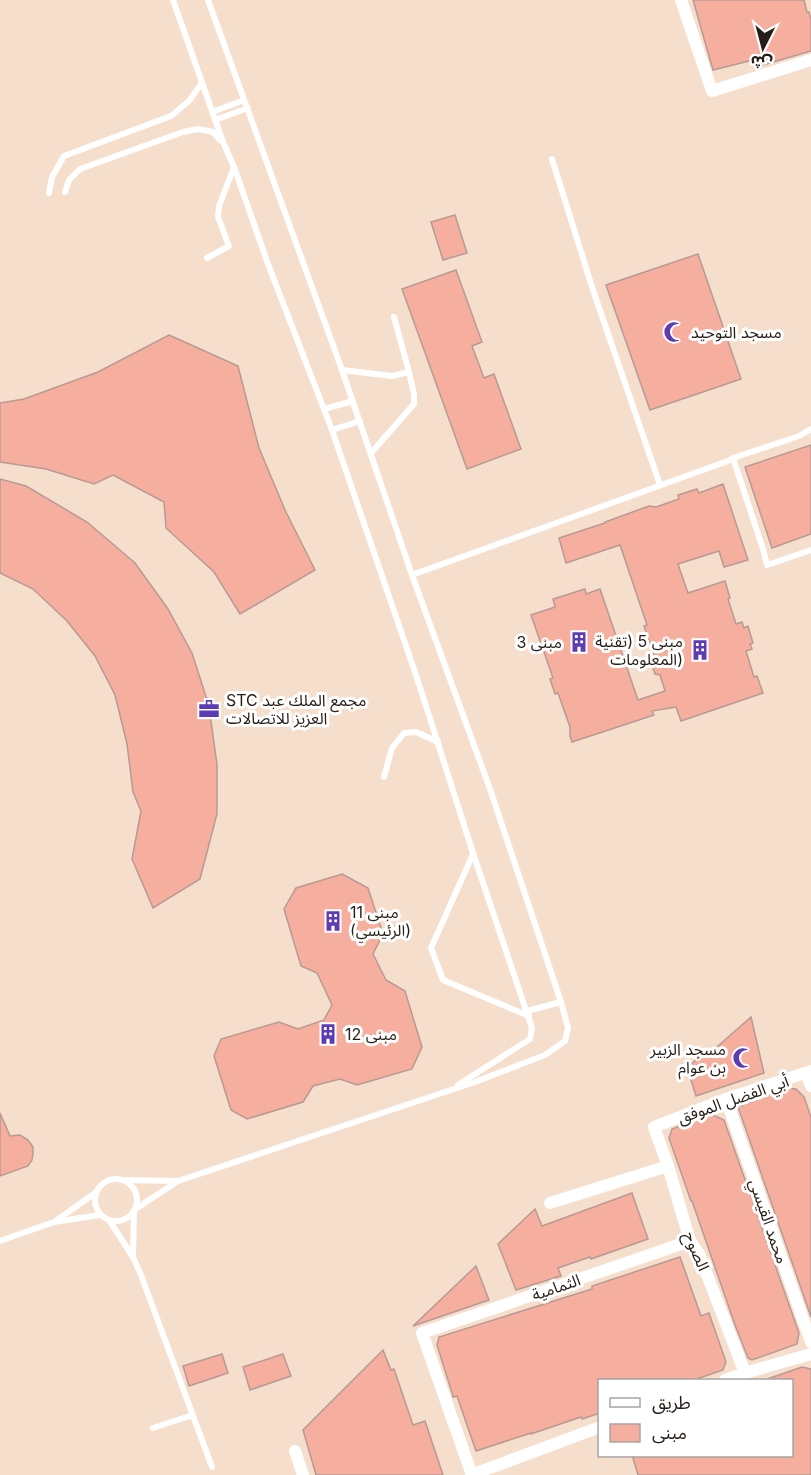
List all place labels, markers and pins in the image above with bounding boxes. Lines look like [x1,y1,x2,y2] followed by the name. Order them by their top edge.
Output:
[662,320,686,344] mosque icon: مسجد التوحيد
[691,322,782,342] place label: مسجد التوحيد
[567,630,591,654] building icon: مبنى 3
[595,631,683,669] place label: مبنى 5 (تقنية المعلومات)
[516,632,562,652] place label: مبنى 3
[688,638,712,662] building icon: مبنى 5 (تقنية المعلومات)
[226,690,366,728] place label: STC مجمع الملك عبد العزيز للاتصالات
[197,697,221,721] office icon: STC مجمع الملك عبد العزيز للاتصالات
[350,902,411,943] place label: مبنى 11 (الرئيسي)
[321,909,345,933] building icon: مبنى 11 (الرئيسي)
[316,1022,340,1046] building icon: مبنى 12
[345,1024,397,1044] place label: مبنى 12
[649,1039,726,1080] place label: مسجد الزبير بن عوام
[731,1046,755,1070] mosque icon: مسجد الزبير بن عوام

